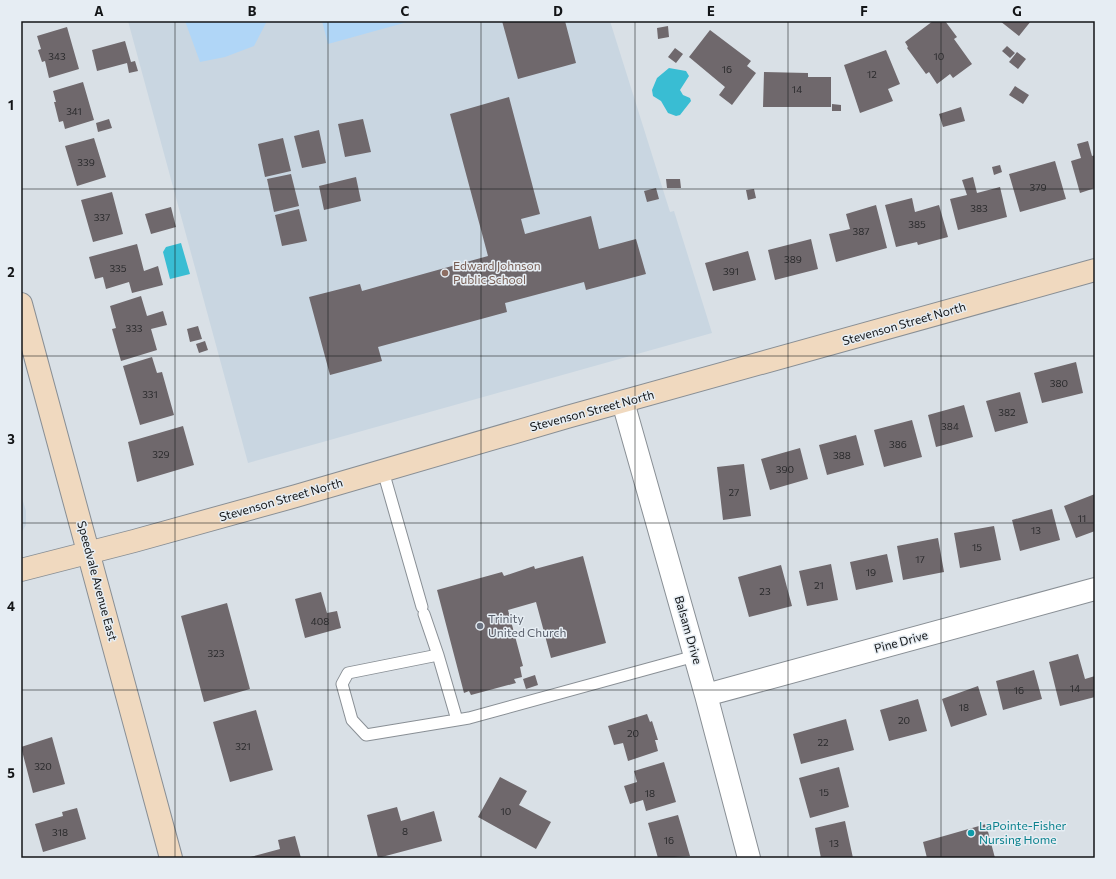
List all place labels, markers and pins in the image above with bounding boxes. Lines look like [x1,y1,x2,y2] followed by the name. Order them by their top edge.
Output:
[453,258,541,286] place label: Edward Johnson Public School
[440,268,450,278] marker: Edward Johnson Public School
[488,611,566,639] place label: Trinity United Church
[475,621,485,631] marker: Trinity United Church
[979,818,1066,846] place label: LaPointe-Fisher Nursing Home
[966,828,976,838] marker: LaPointe-Fisher Nursing Home

